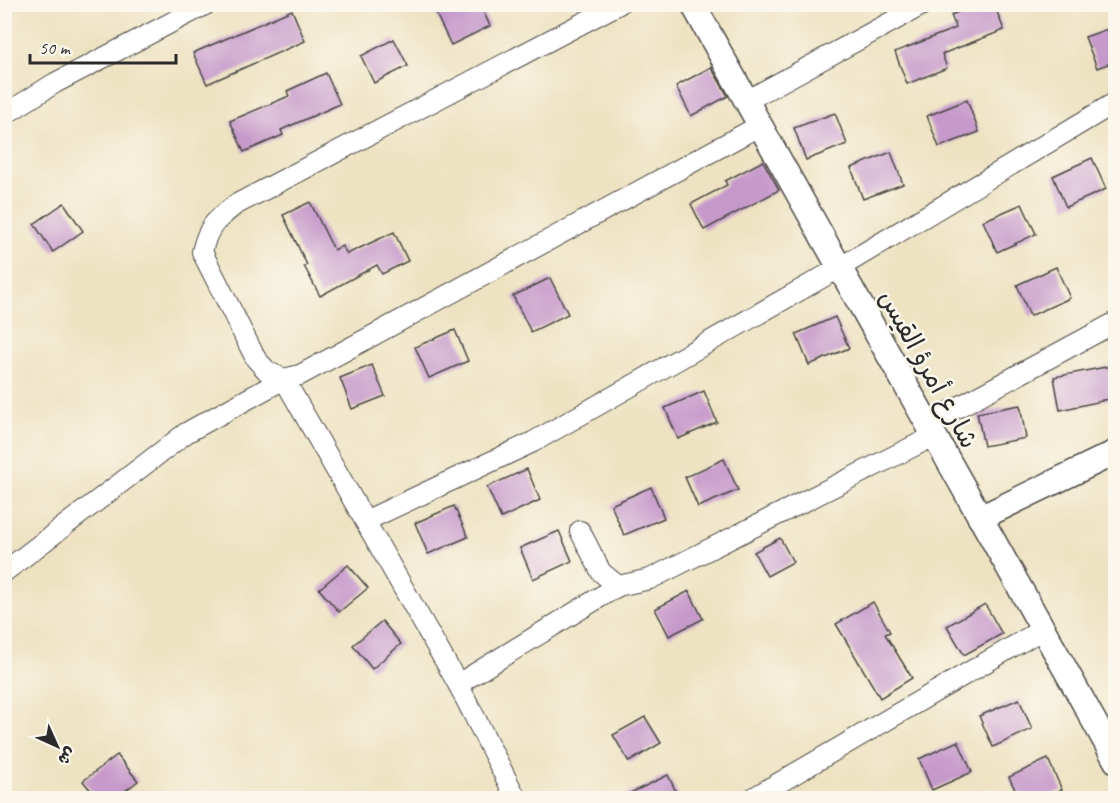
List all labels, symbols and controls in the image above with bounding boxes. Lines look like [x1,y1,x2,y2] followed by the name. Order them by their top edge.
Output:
[30,27,176,65] scale bar
[39,37,72,59] text: 50 m
[871,284,986,455] street label: شارع أمرؤ القيس
[27,716,87,776] north arrow
[54,743,80,769] text: ش

